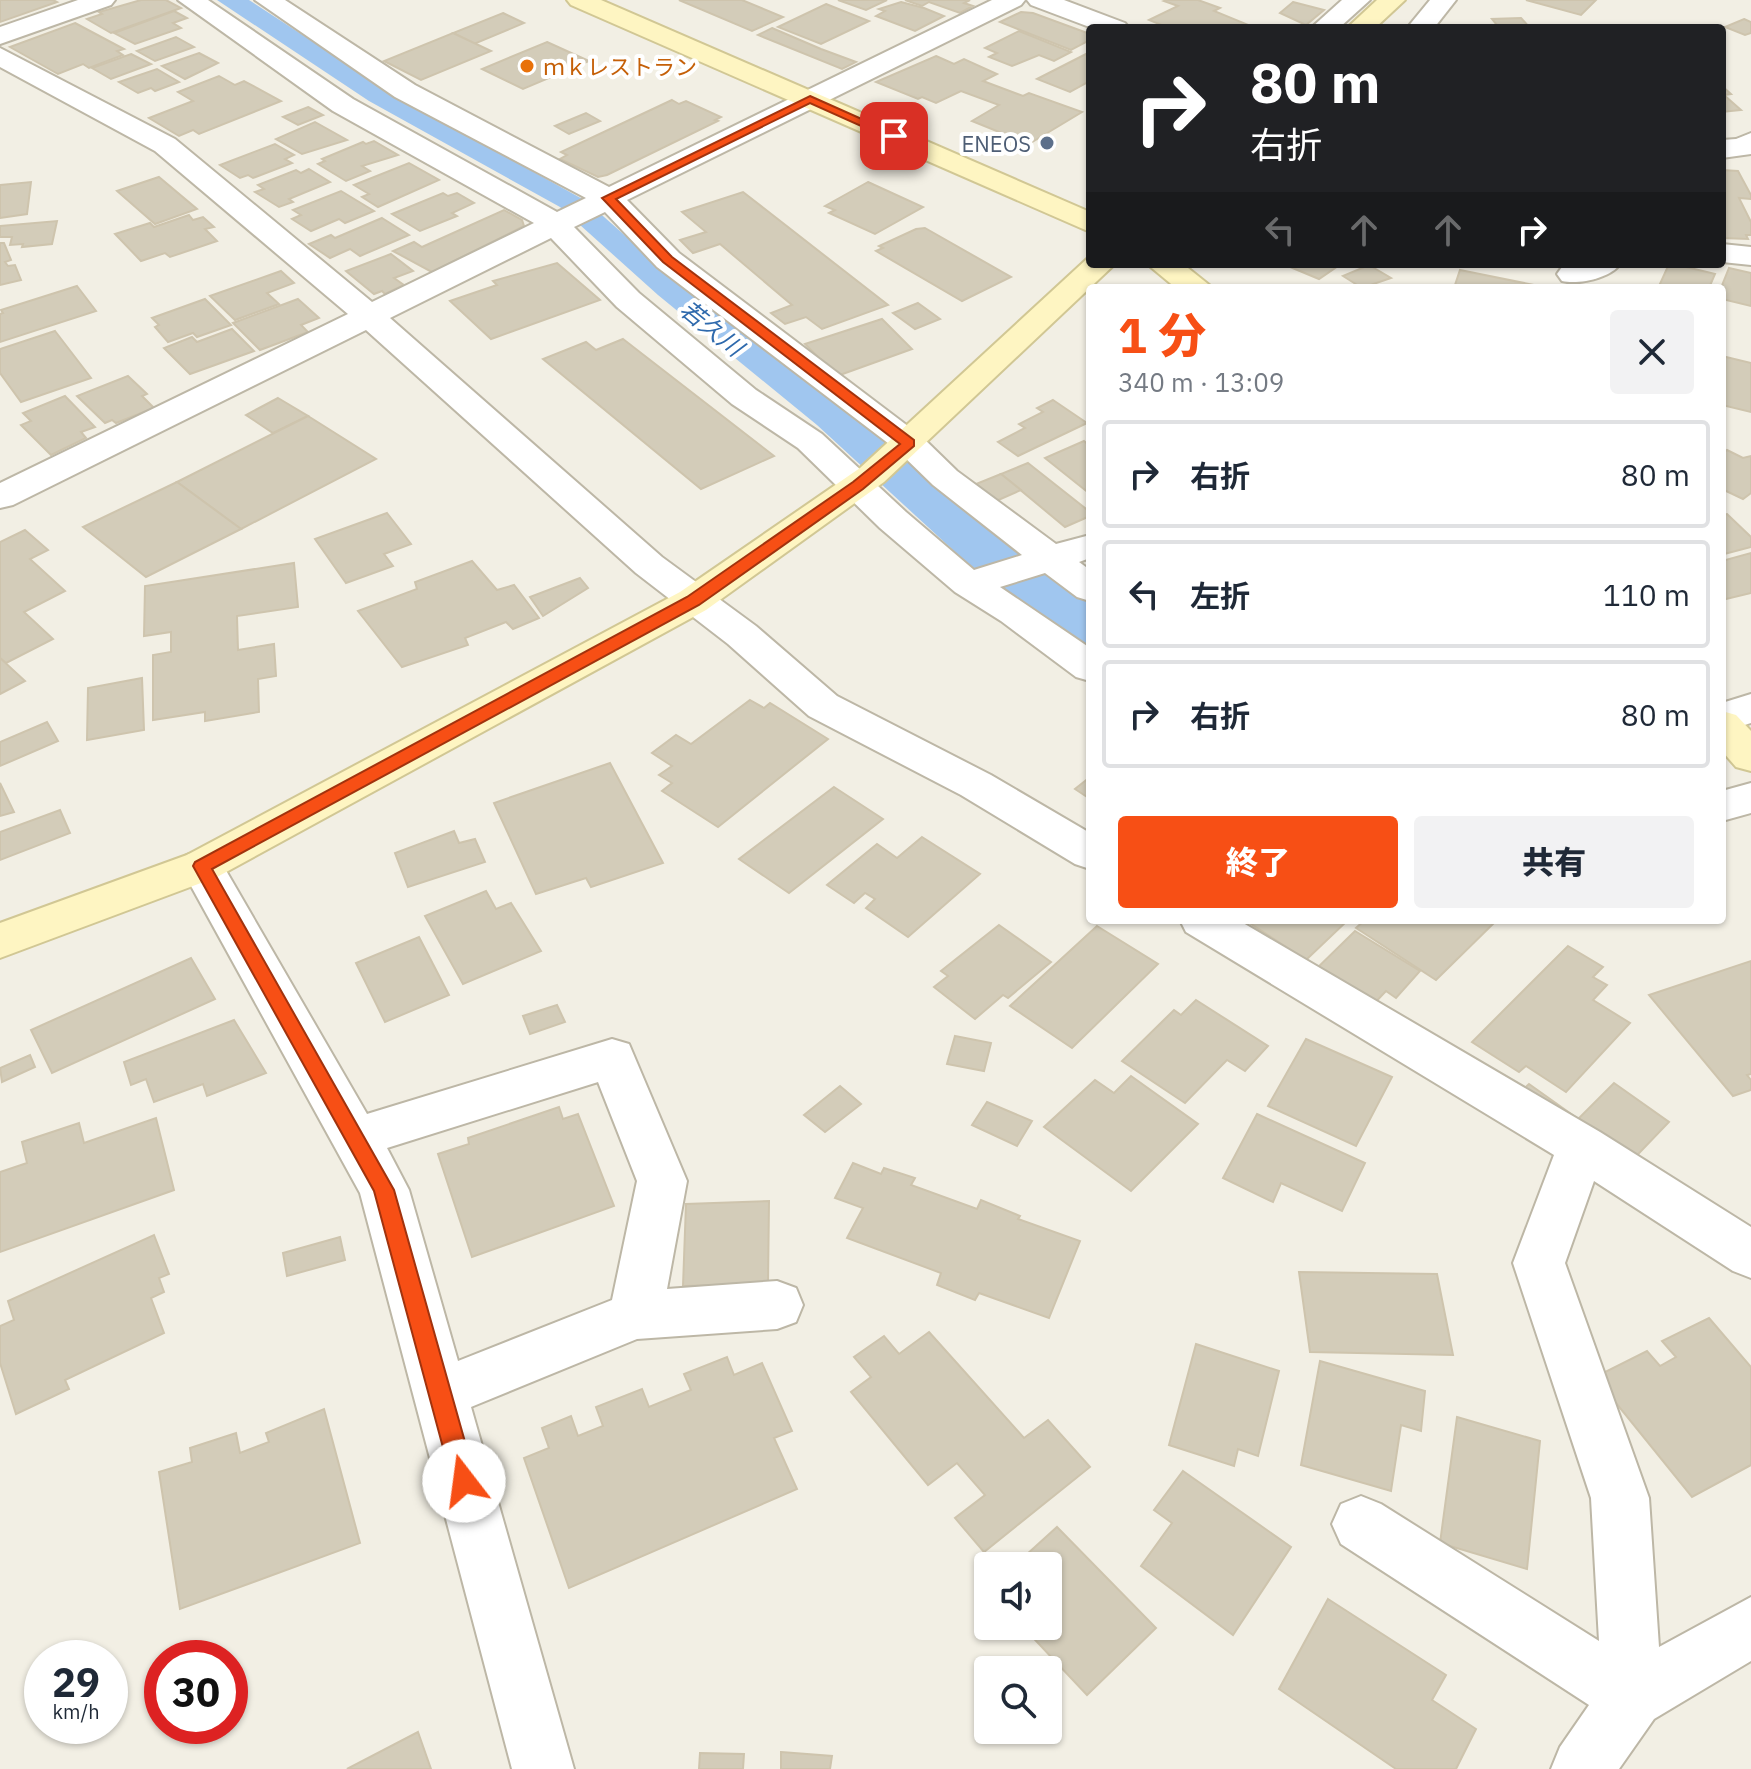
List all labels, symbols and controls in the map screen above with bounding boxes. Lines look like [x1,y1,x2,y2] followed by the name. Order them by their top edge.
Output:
[1250,46,1380,118] text: 80 m
[543,52,697,81] place label: ｍｋレストラン
[1118,56,1222,160] icon: right
[518,57,536,75] marker: ｍｋレストラン
[860,102,928,170] pin
[872,114,916,158] icon: arrive
[1250,121,1322,168] text: 右折
[961,129,1031,158] place label: ENEOS
[1038,134,1056,152] marker: ENEOS
[1258,208,1302,252] icon: left
[1342,208,1386,252] icon: ahead
[1426,208,1470,252] icon: ahead
[1510,208,1554,252] icon: right
[674,293,752,365] water label: 若久川
[1118,304,1206,366] text: 1 分
[1610,310,1694,394] button: close
[1118,365,1284,399] text: 340 m · 13:09
[1122,452,1166,496] icon: right
[1621,455,1690,494] text: 80 m
[1190,456,1250,495] text: 右折
[1122,572,1166,616] icon: left
[1603,575,1690,614] text: 110 m
[1190,576,1250,615] text: 左折
[1122,692,1166,736] icon: right
[1621,695,1690,734] text: 80 m
[1190,696,1250,735] text: 右折
[1118,816,1398,908] button: 終了
[1414,816,1694,908] button: 共有
[422,1439,506,1523] position arrow
[974,1552,1062,1744] map controls
[974,1552,1062,1640] button: sound
[144,1640,248,1744] speed limit sign: 30
[52,1656,100,1708] text: 29
[974,1656,1062,1744] button: search
[52,1698,100,1725] text: km/h

